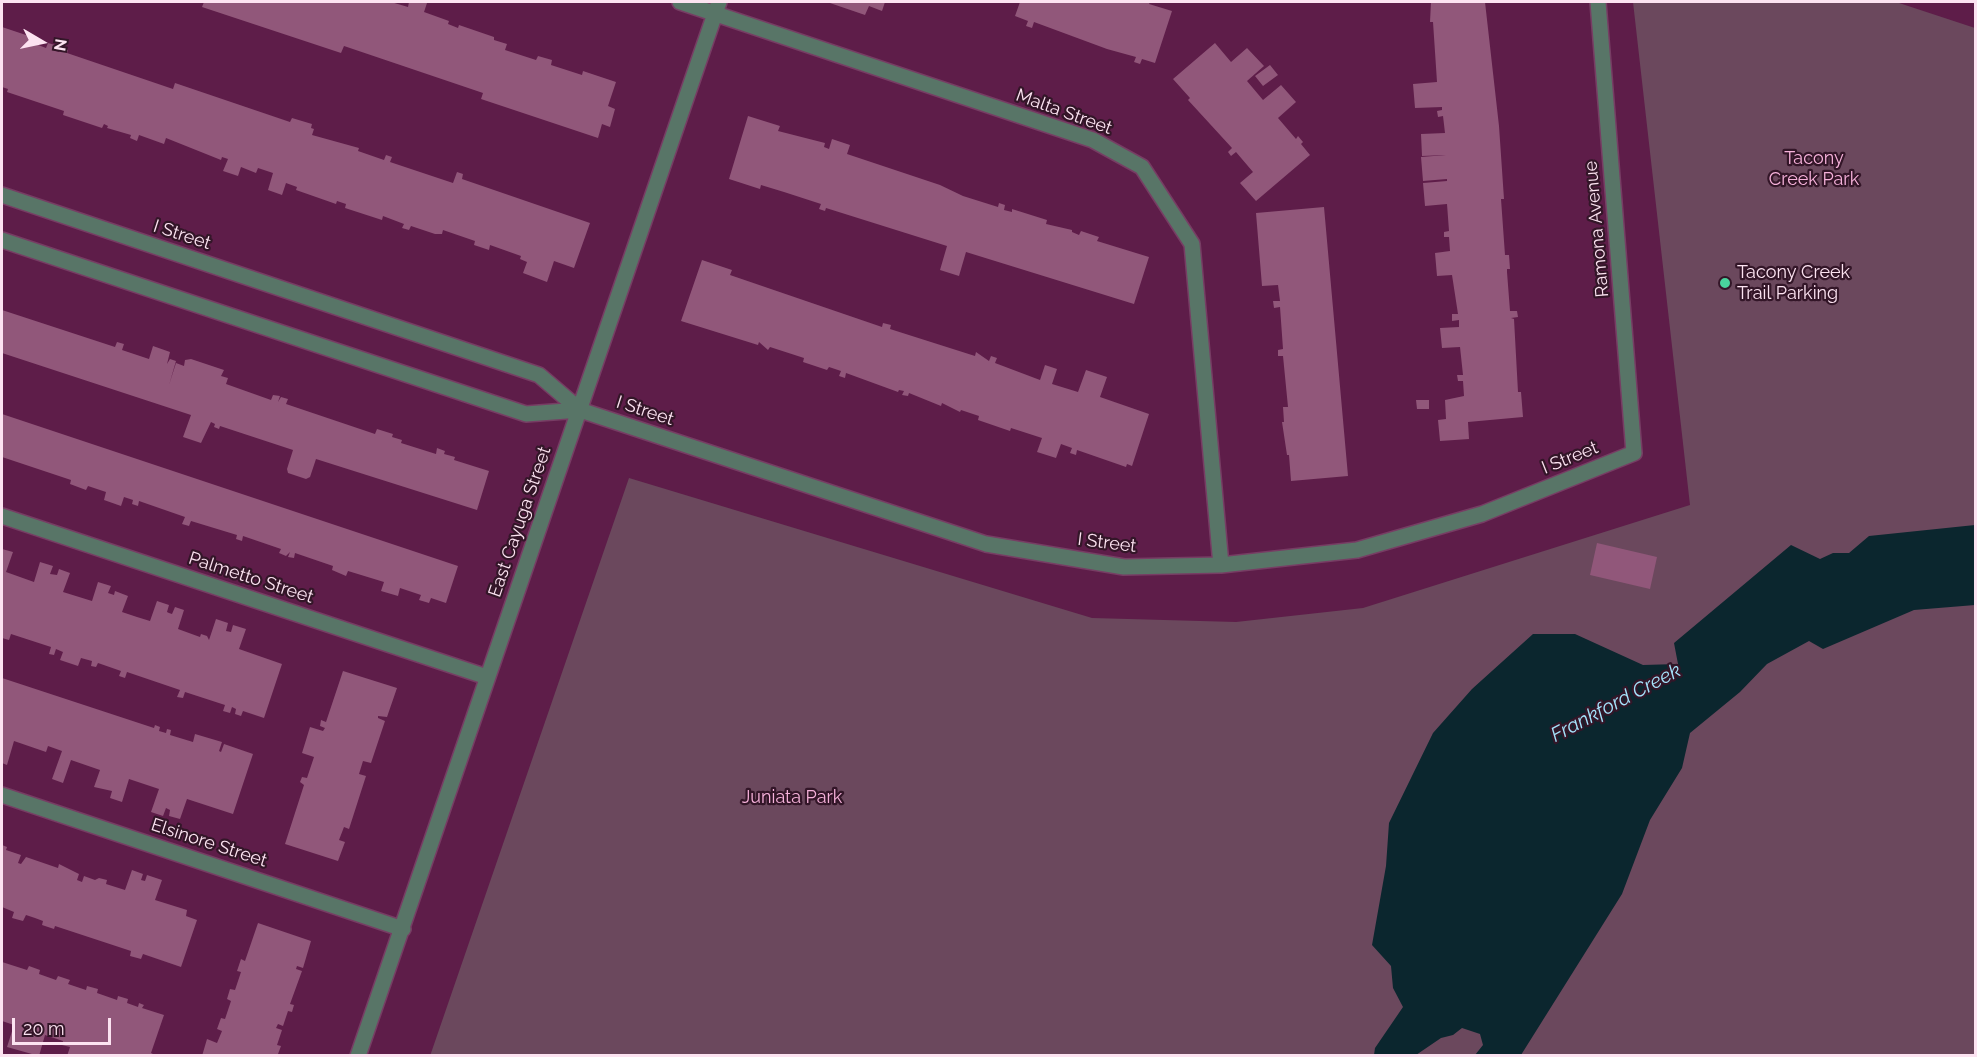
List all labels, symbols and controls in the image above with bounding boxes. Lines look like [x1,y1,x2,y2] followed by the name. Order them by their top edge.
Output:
[12,12,72,72] north arrow
[50,37,71,52] text: N
[1013,85,1115,139] street label: Malta Street
[1769,148,1859,190] park label: Tacony Creek Park
[1580,160,1614,298] street label: Ramona Avenue
[151,216,213,254] street label: I Street
[1737,262,1850,304] place label: Tacony Creek Trail Parking
[1718,276,1732,290] marker: Tacony Creek Trail Parking
[614,392,676,430] street label: I Street
[1539,437,1601,479] street label: I Street
[484,444,556,600] street label: East Cayuga Street
[1076,529,1138,557] street label: I Street
[186,548,316,608] street label: Palmetto Street
[1547,659,1685,747] water label: Frankford Creek
[742,787,842,809] park label: Juniata Park
[148,814,270,872] street label: Elsinore Street
[15,1006,114,1044] scale bar
[23,1018,65,1039] text: 20 m

